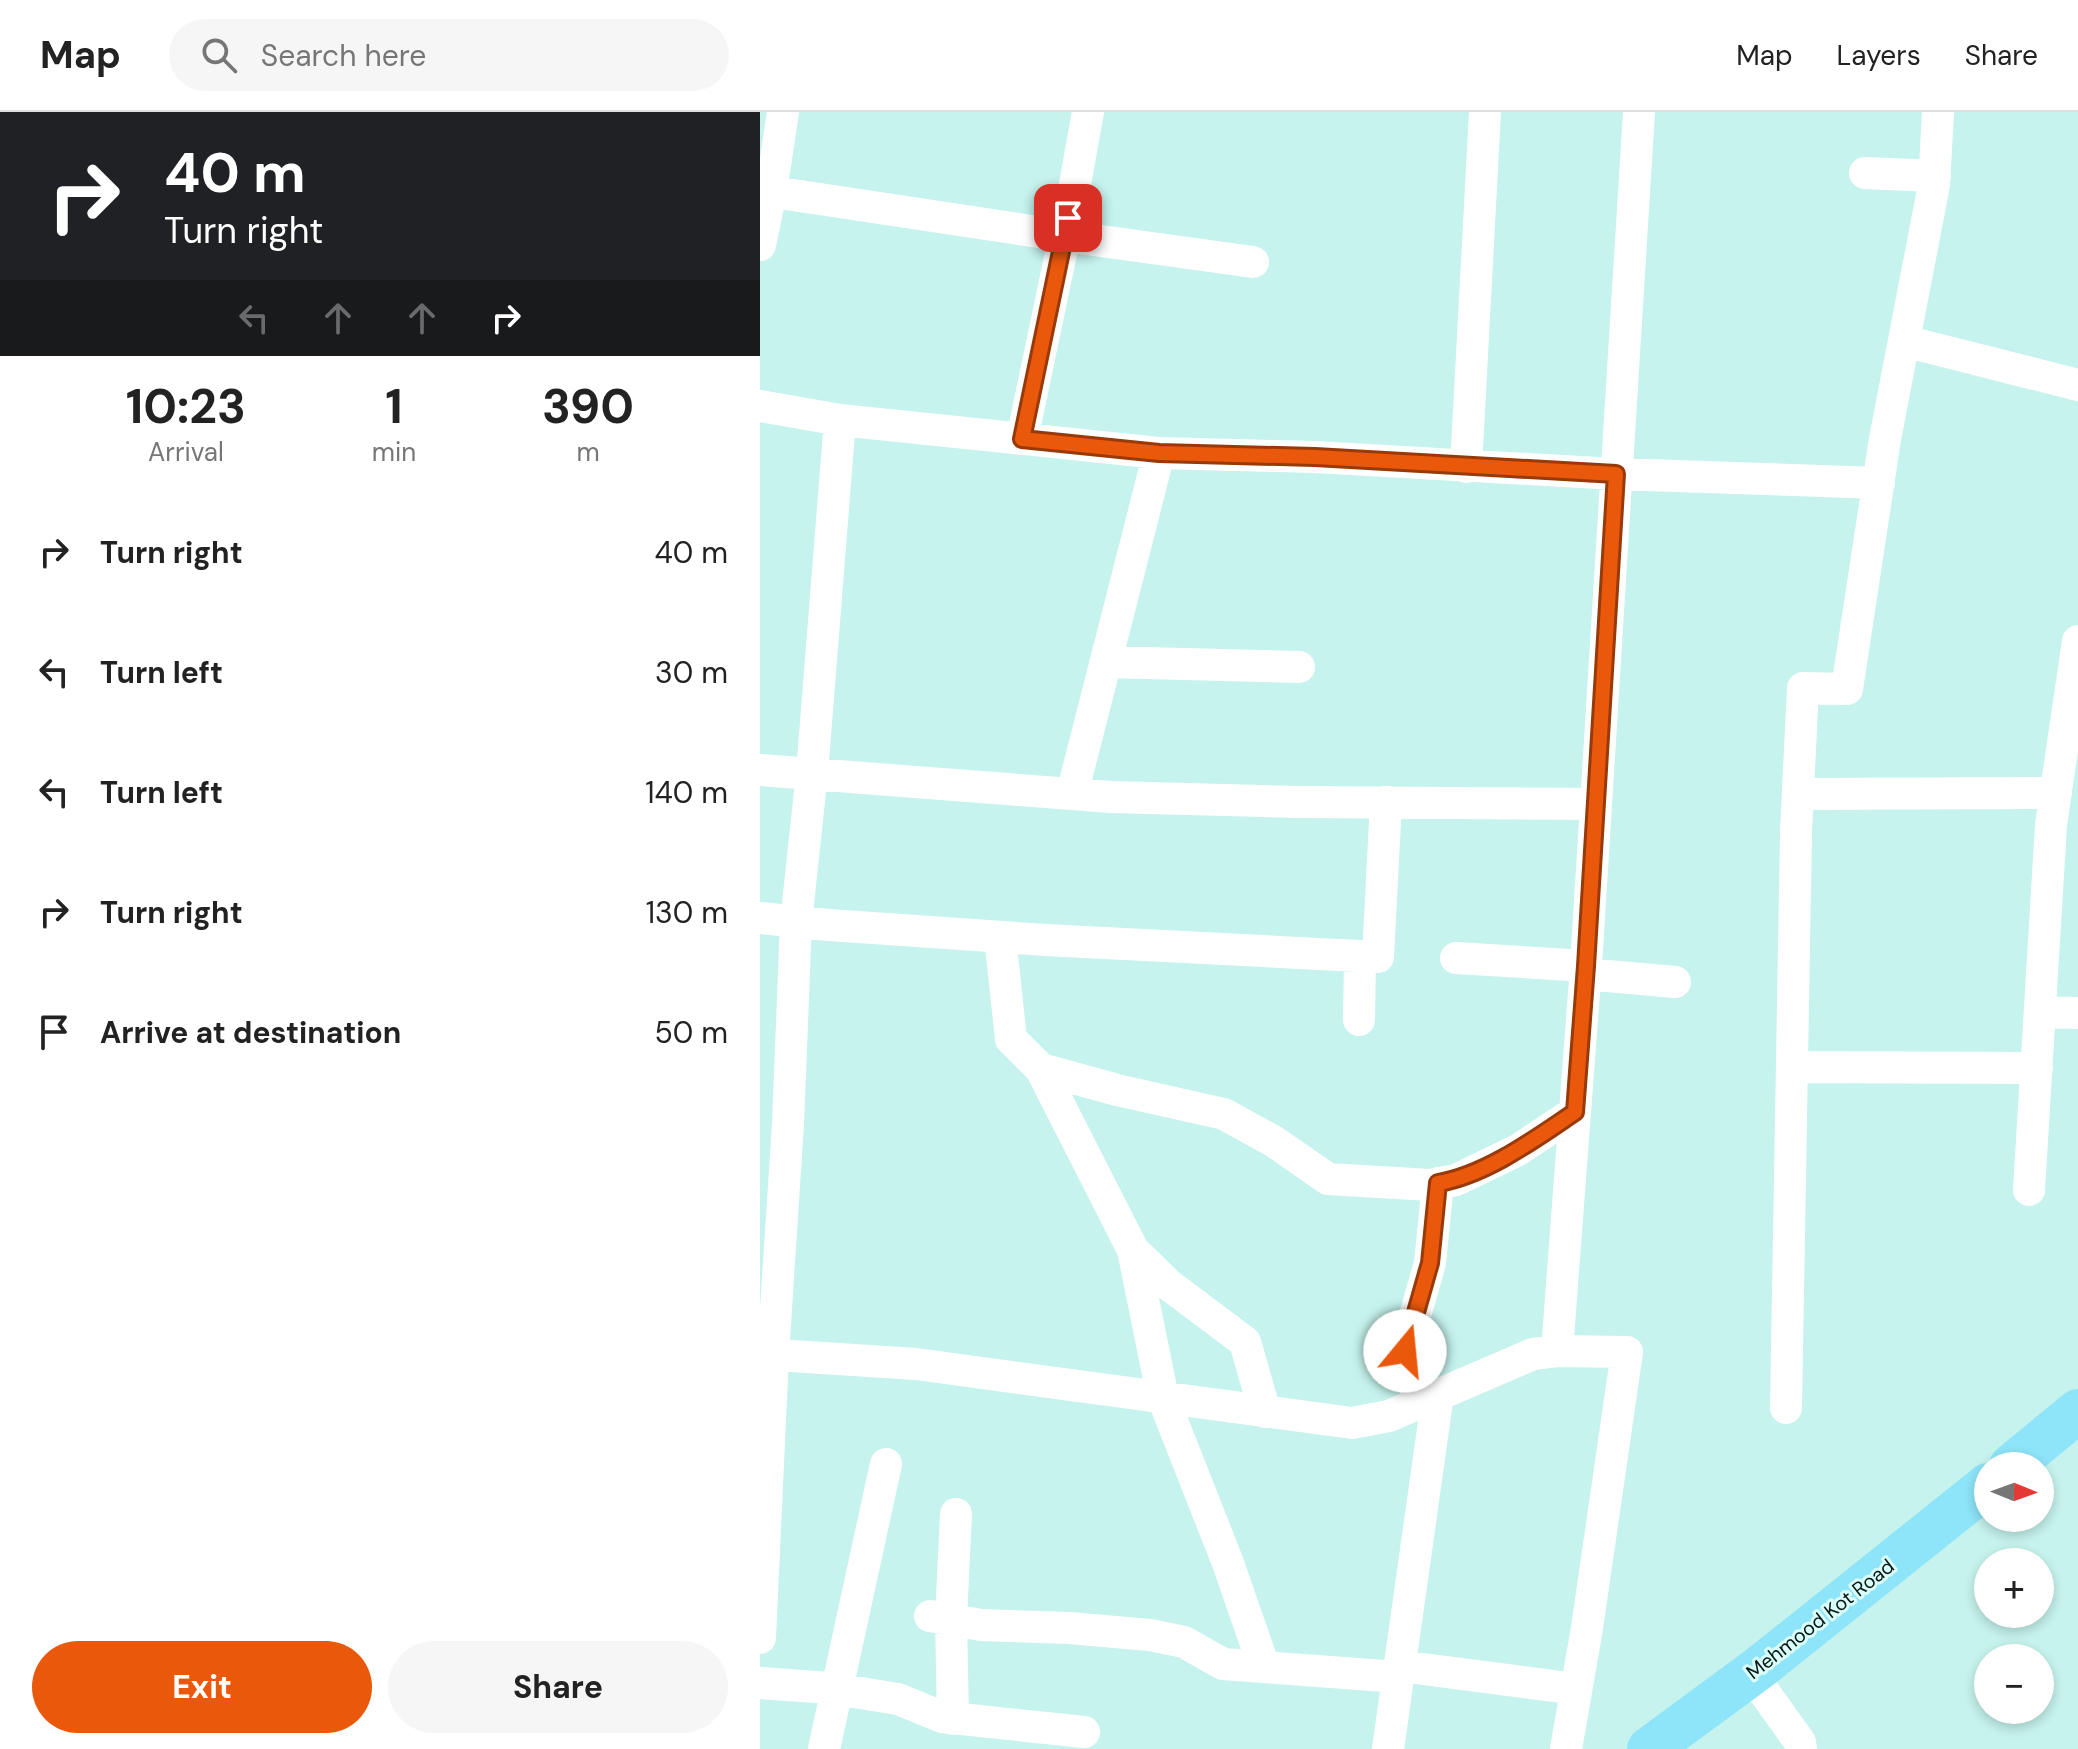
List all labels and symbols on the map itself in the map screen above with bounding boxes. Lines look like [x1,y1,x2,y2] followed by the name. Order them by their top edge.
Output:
[1034,184,1102,252] pin
[1363,1309,1447,1393] position arrow
[1974,1452,2054,1532] north arrow
[1741,1553,1899,1685] street label: Mehmood Kot Road

